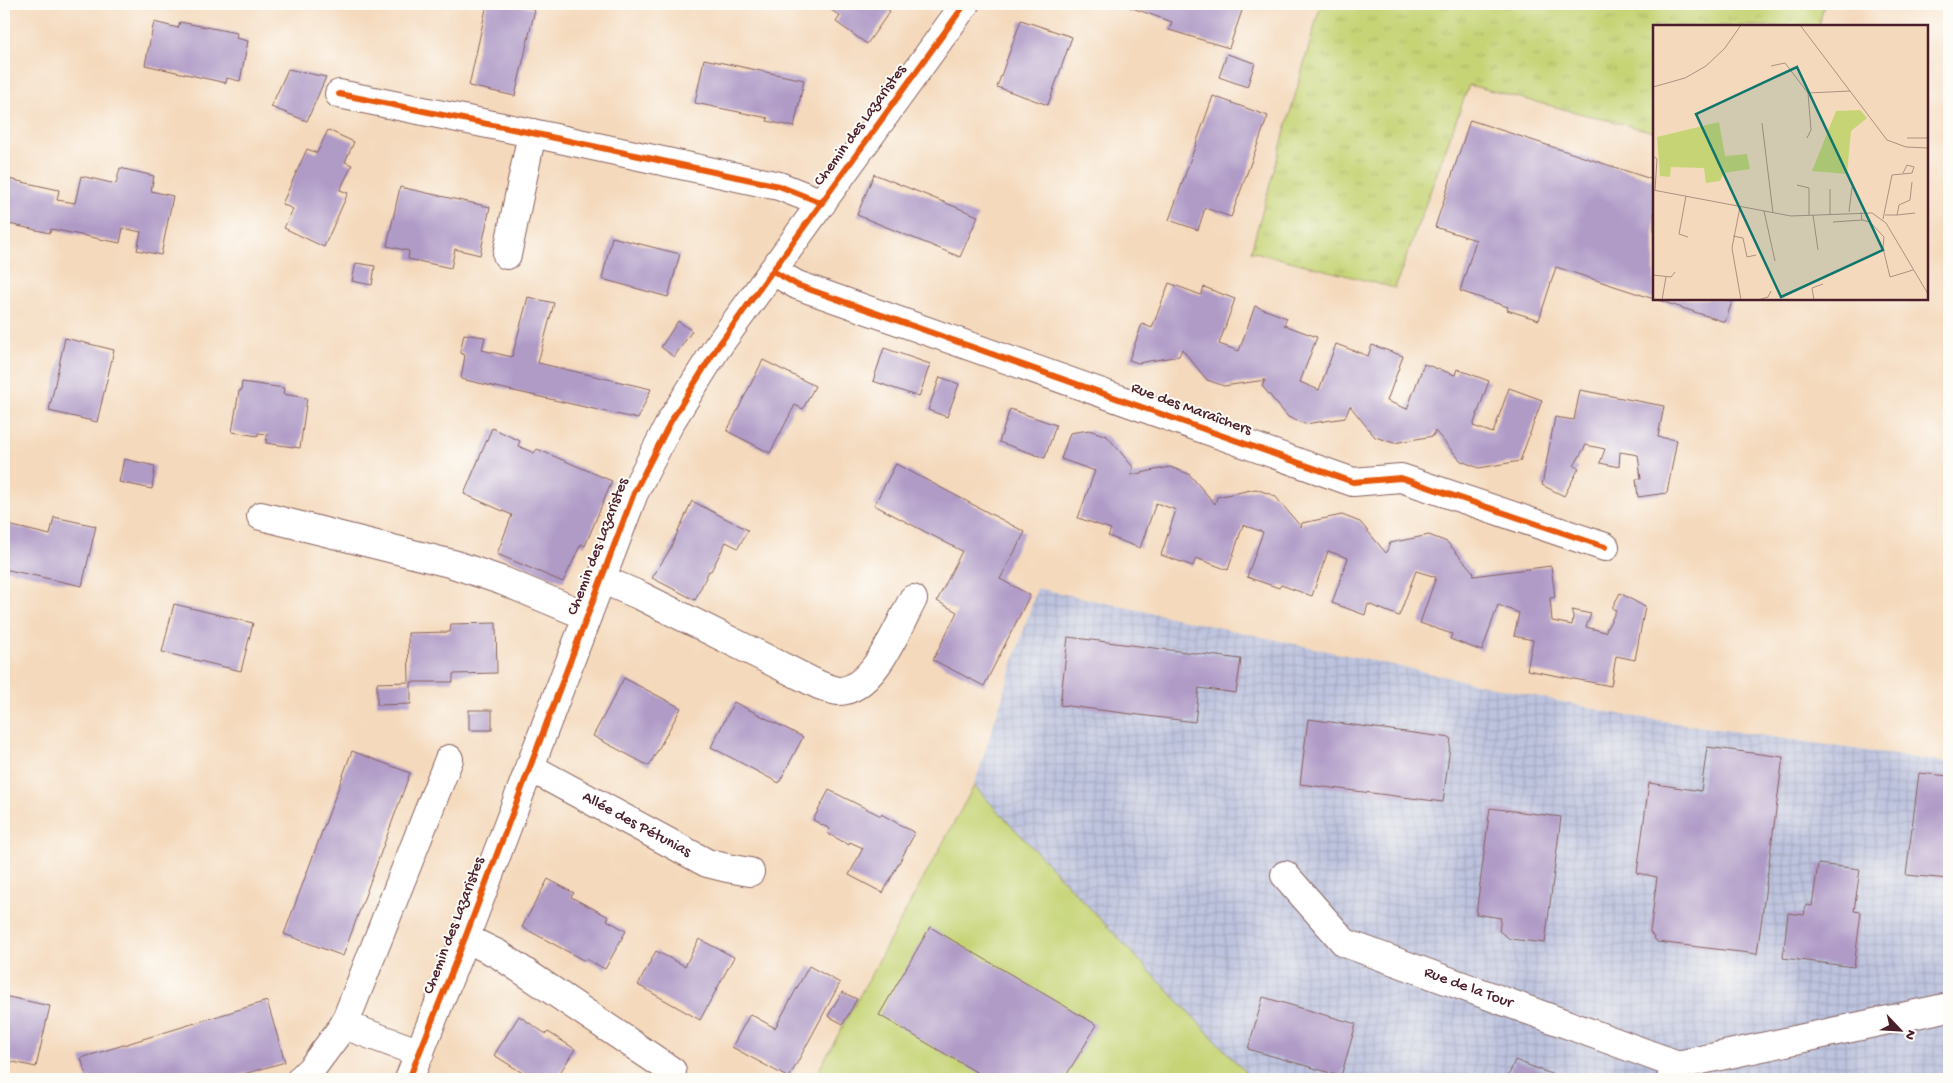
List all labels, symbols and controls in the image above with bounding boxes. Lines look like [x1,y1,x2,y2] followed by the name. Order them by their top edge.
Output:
[1653,25,1928,300] inset map
[811,61,912,190] street label: Chemin des Lazaristes
[1128,379,1255,441] street label: Rue des Maraîchers
[564,475,634,618] street label: Chemin des Lazaristes
[579,788,695,863] street label: Allée des Pétunias
[420,854,490,997] street label: Chemin des Lazaristes
[1421,963,1517,1014] street label: Rue de la Tour
[1876,1006,1926,1056] north arrow
[1900,1027,1919,1042] text: N

